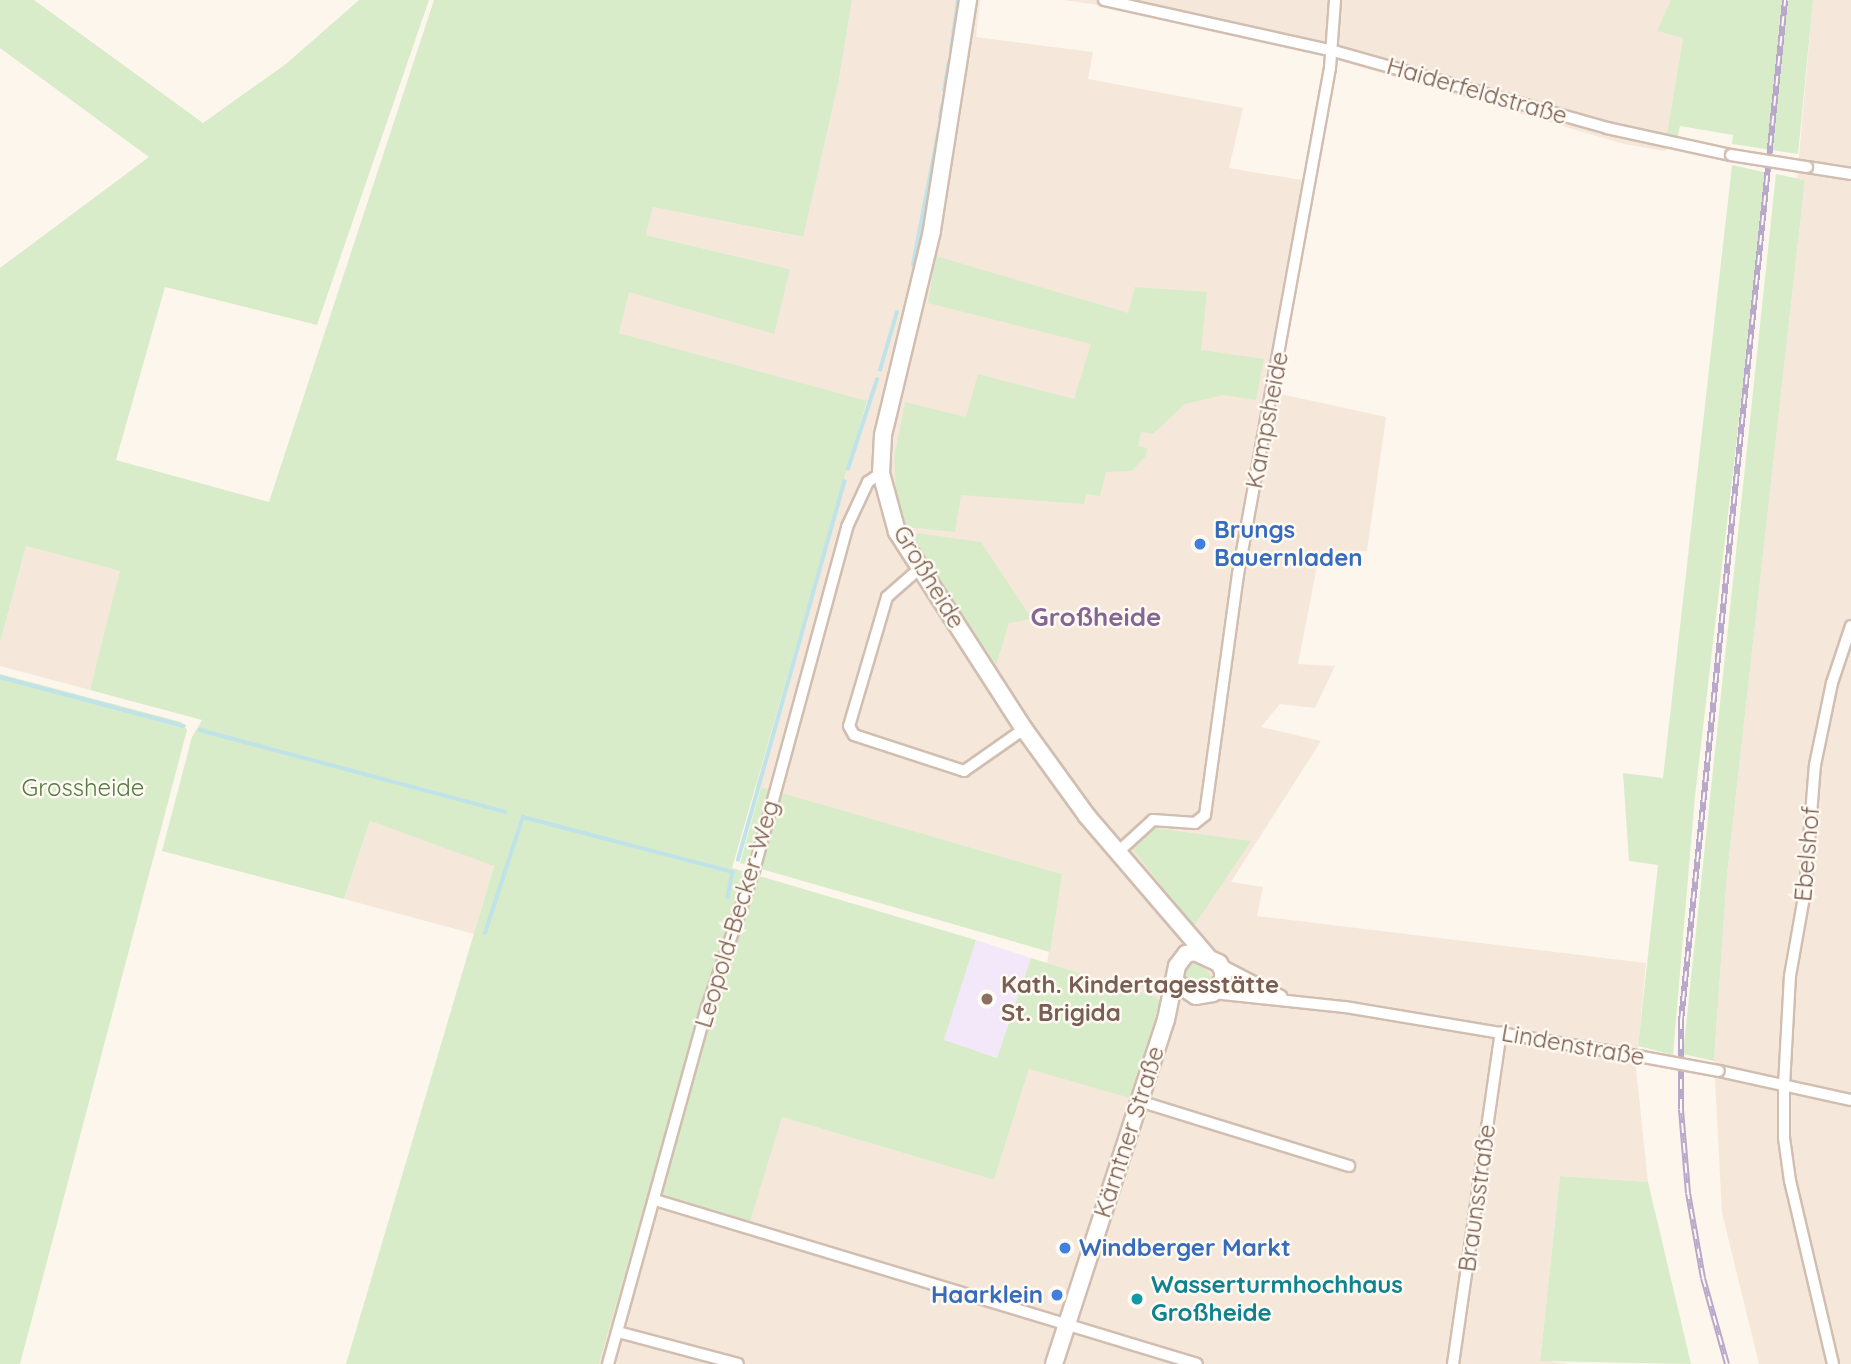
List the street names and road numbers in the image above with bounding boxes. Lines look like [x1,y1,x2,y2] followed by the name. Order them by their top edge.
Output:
[1383,51,1571,131] street label: Haiderfeldstraße
[1240,349,1294,491] street label: Kampsheide
[887,520,971,634] street label: Großheide
[689,797,785,1031] street label: Leopold-Becker-Weg
[1789,805,1825,903] street label: Ebelshof
[1499,1018,1647,1072] street label: Lindenstraße
[1088,1043,1170,1221] street label: Kärntner Straße
[1452,1122,1502,1274] street label: Braunsstraße

